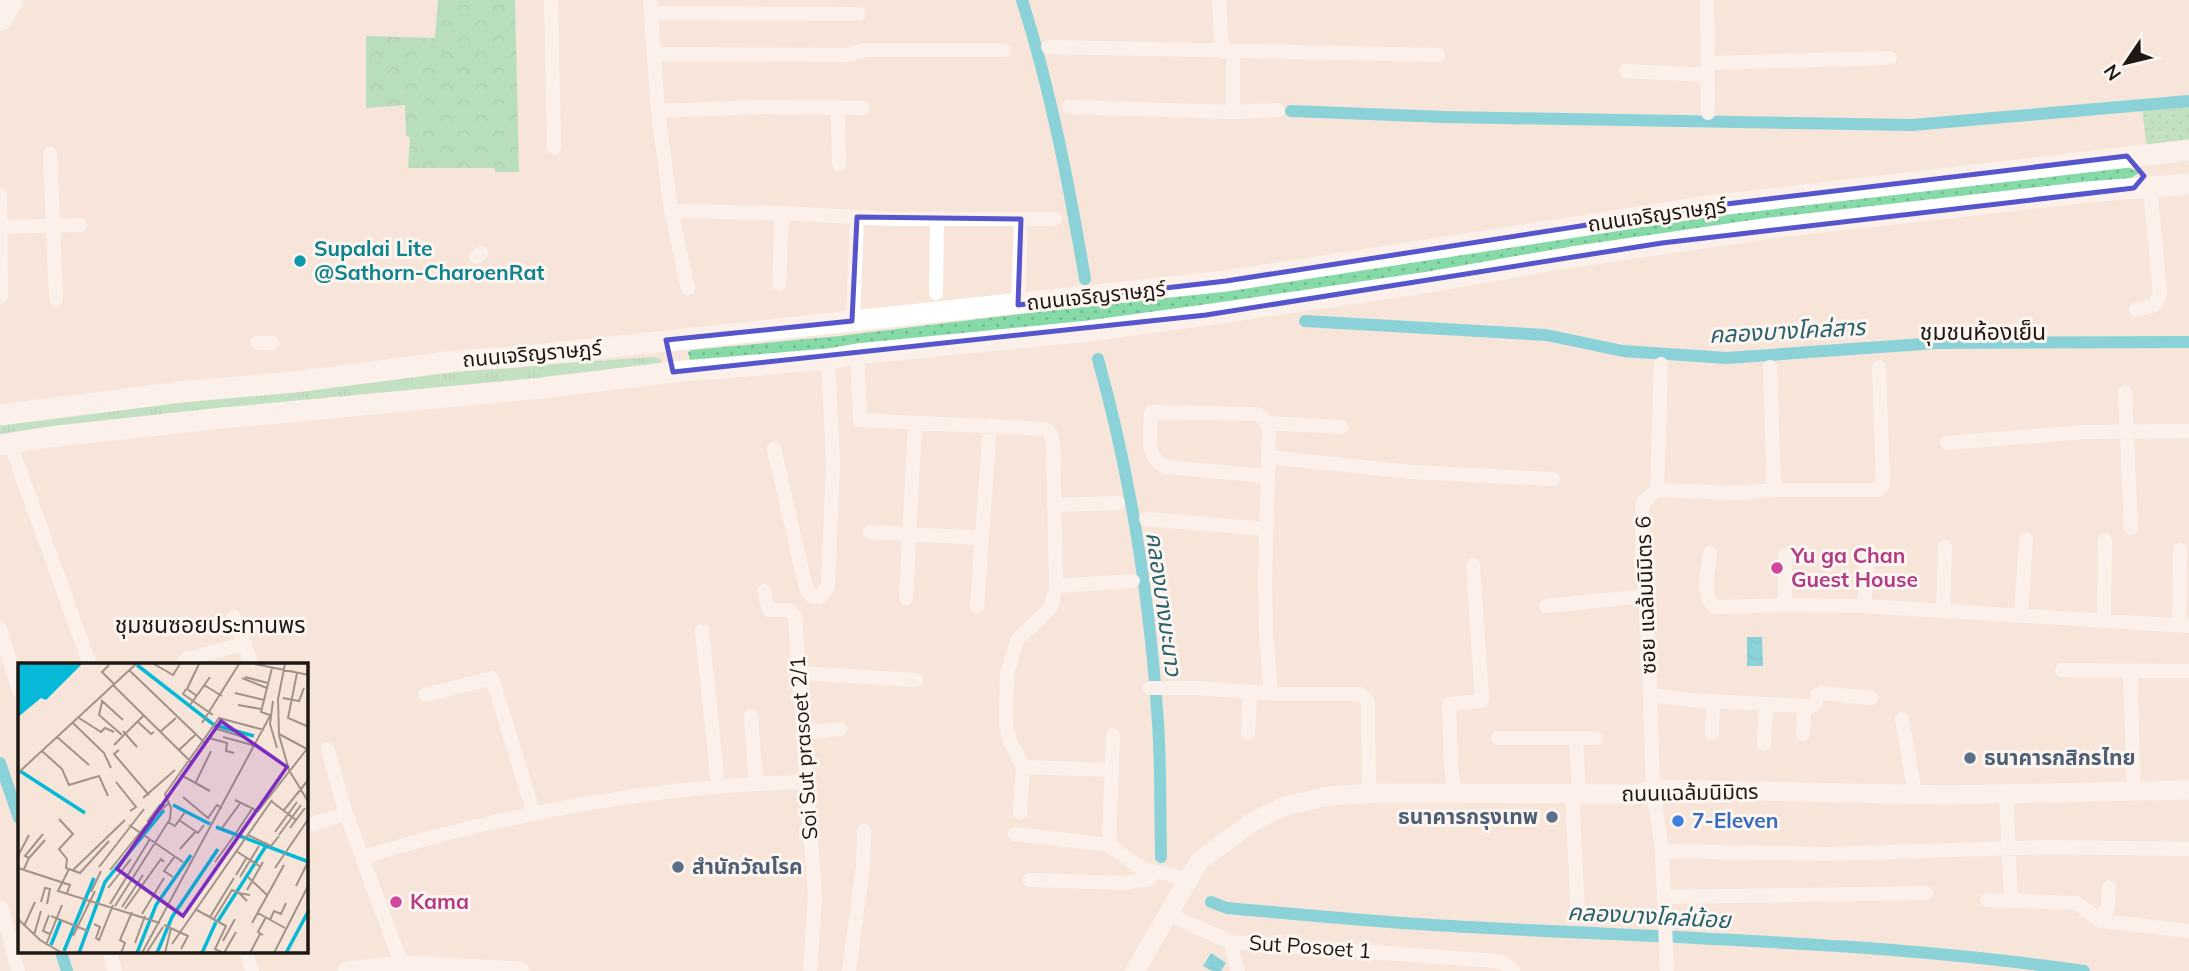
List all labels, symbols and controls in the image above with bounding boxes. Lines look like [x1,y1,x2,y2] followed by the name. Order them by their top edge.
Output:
[2091,28,2161,98] north arrow
[2098,60,2126,86] text: N
[1586,191,1729,237] street label: ถนนเจริญราษฎร์
[314,235,544,285] place label: Supalai Lite @Sathorn-CharoenRat
[292,253,308,269] marker: Supalai Lite @Sathorn-CharoenRat
[1025,275,1168,315] street label: ถนนเจริญราษฎร์
[1708,312,1868,349] water label: คลองบางโคล่สาร
[1920,317,2046,346] district label: ชุมชนห้องเย็น
[461,334,604,372] street label: ถนนเจริญราษฎร์
[1629,515,1661,675] street label: ซอย แฉล้มนิมิตร 6
[1140,530,1189,678] water label: คลองบางมะนาว
[1790,542,1918,592] place label: Yu ga Chan Guest House
[1769,560,1785,576] marker: Yu ga Chan Guest House
[115,610,305,639] district label: ชุมชนซอยประทานพร
[784,655,822,841] street label: Soi Sut prasoet 2/1
[18,663,308,954] inset map
[1984,744,2136,770] place label: ธนาคารกสิกรไทย
[1962,750,1978,766] marker: ธนาคารกสิกรไทย
[1621,778,1759,806] street label: ถนนแฉล้มนิมิตร
[1398,803,1538,830] place label: ธนาคารกรุงเทพ
[1692,807,1779,833] place label: 7-Eleven
[1544,809,1560,825] marker: ธนาคารกรุงเทพ
[1670,813,1686,829] marker: 7-Eleven
[692,853,803,879] place label: สำนักวัณโรค
[670,859,686,875] marker: สำนักวัณโรค
[410,888,469,914] place label: Kama
[388,894,404,910] marker: Kama
[1567,897,1733,934] water label: คลองบางโคล่น้อย
[1248,929,1372,963] street label: Sut Posoet 1

